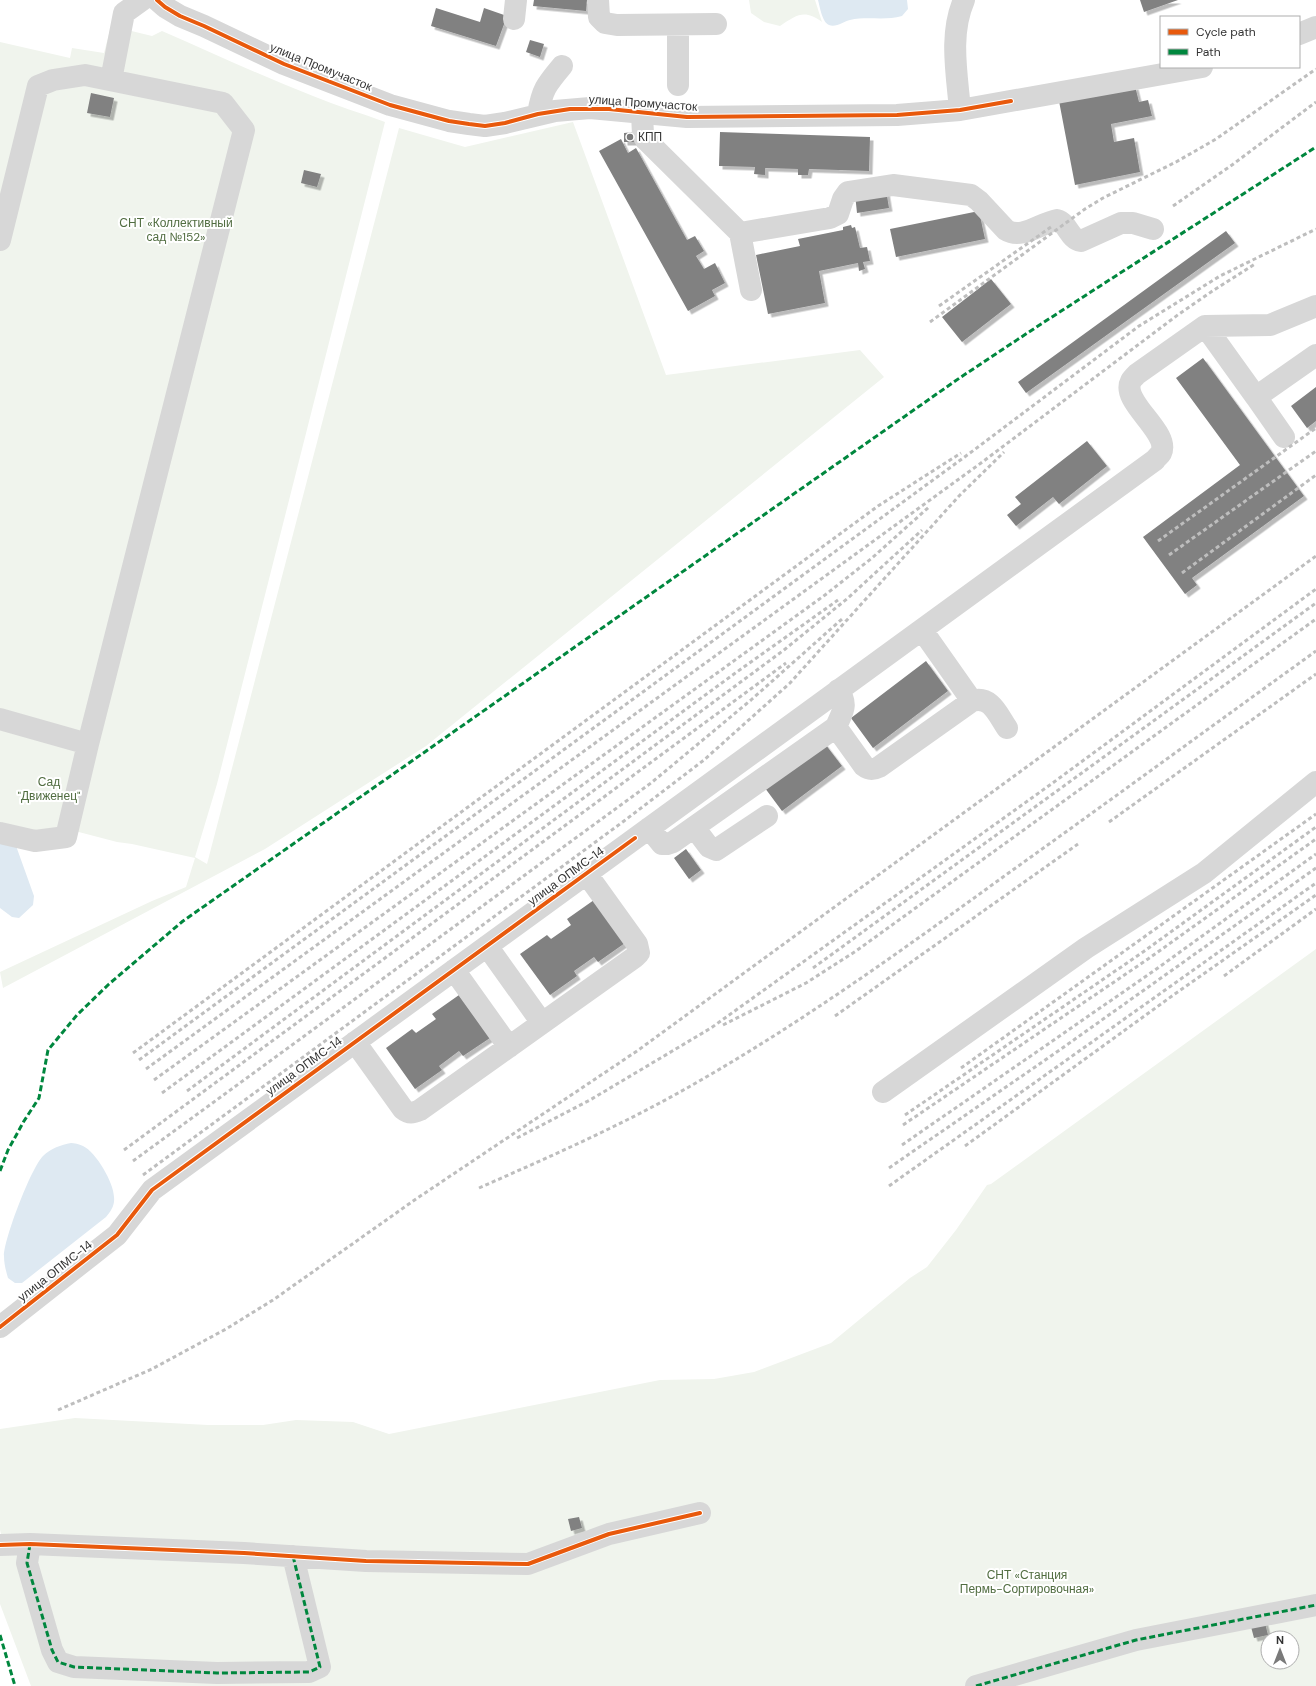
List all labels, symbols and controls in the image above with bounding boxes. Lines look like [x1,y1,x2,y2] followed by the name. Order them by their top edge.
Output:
[1160,16,1300,68] legend
[1196,24,1256,40] text: Cycle path
[268,39,375,95] street label: улица Промучасток
[1196,44,1221,60] text: Path
[588,91,699,115] street label: улица Промучасток
[638,129,662,145] place label: КПП
[625,132,635,142] marker: КПП
[119,215,233,245] park label: СНТ «Коллективный сад №152»
[17,774,81,804] park label: Сад "Движенец"
[525,843,607,909] street label: улица ОПМС-14
[263,1033,345,1099] street label: улица ОПМС-14
[14,1237,96,1305] street label: улица ОПМС-14
[960,1567,1094,1597] park label: СНТ «Станция Пермь-Сортировочная»
[1260,1630,1300,1670] north arrow
[1276,1633,1284,1647] text: N

